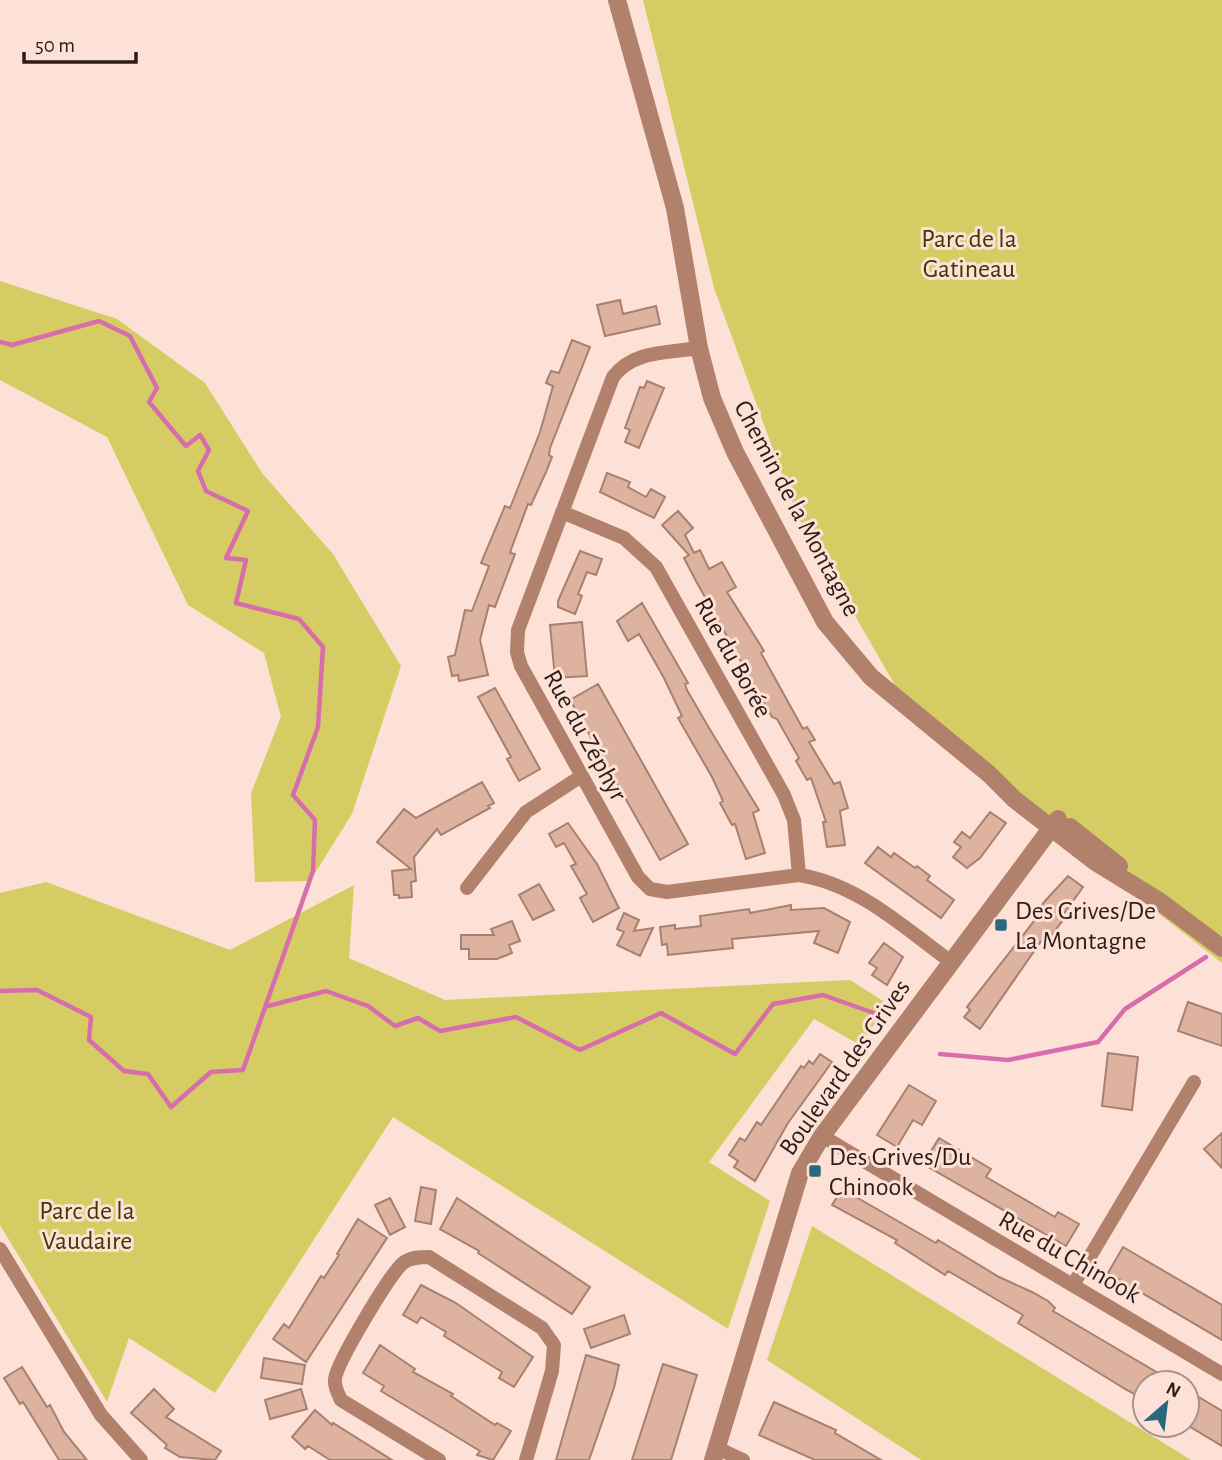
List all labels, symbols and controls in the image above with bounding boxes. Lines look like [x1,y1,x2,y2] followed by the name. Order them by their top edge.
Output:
[24,21,136,65] scale bar
[35,35,75,56] text: 50 m
[921,226,1017,282] park label: Parc de la Gatineau
[729,396,865,621] street label: Chemin de la Montagne
[690,593,777,722] street label: Rue du Borée
[539,666,632,806] street label: Rue du Zéphyr
[1015,898,1156,954] place label: Des Grives/De La Montagne
[993,917,1009,933] marker: Des Grives/De La Montagne
[775,975,915,1160] street label: Boulevard des Grives
[829,1144,971,1200] place label: Des Grives/Du Chinook
[807,1163,823,1179] marker: Des Grives/Du Chinook
[39,1198,135,1254] park label: Parc de la Vaudaire
[994,1206,1145,1308] street label: Rue du Chinook
[1131,1369,1201,1439] north arrow
[1163,1379,1184,1402] text: N

